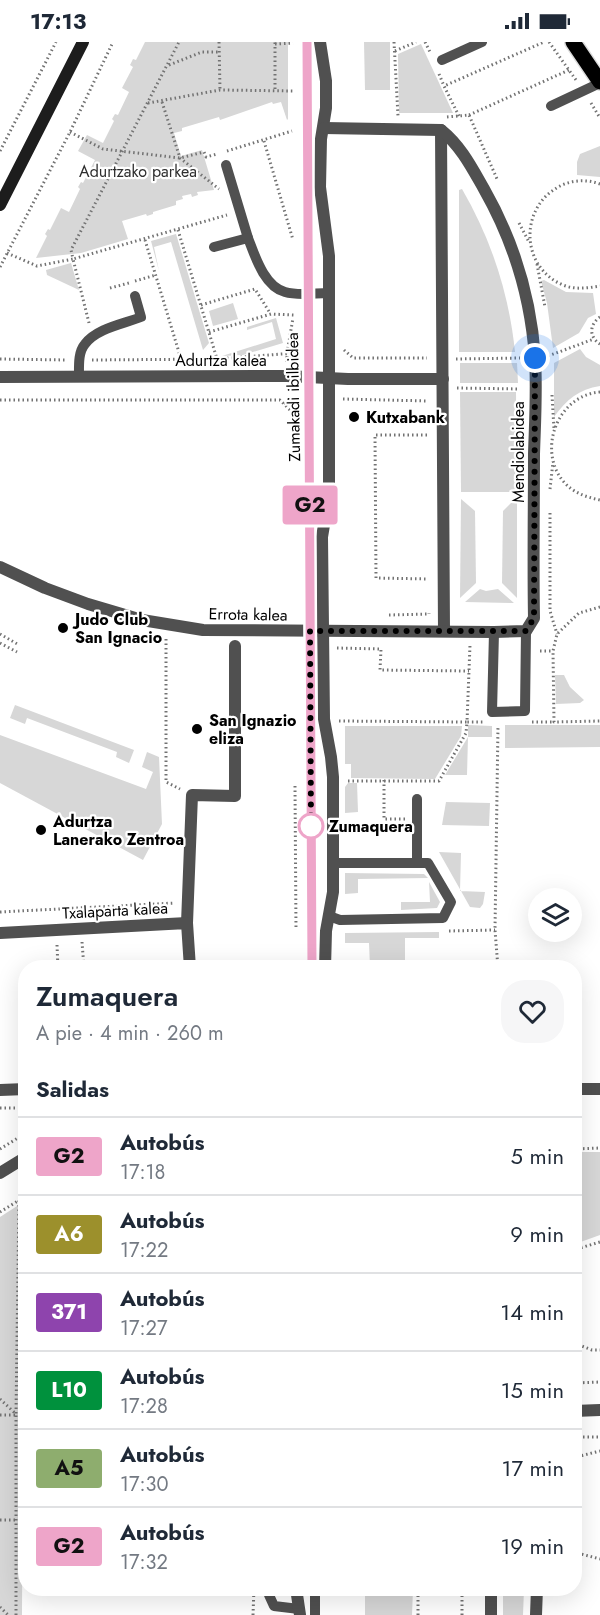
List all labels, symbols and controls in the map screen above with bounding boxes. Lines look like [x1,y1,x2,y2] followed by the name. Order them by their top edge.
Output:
[30,5,86,37] text: 17:13
[79,160,197,183] park label: Adurtzako parkea
[281,332,306,462] street label: Zumakadi ibilbidea
[520,343,550,373] your location
[175,349,267,372] street label: Adurtza kalea
[507,401,530,503] street label: Mendiolabidea
[366,406,446,429] place label: Kutxabank
[347,410,361,424] marker: Kutxabank
[283,486,337,524] line badge: G2
[295,490,325,520] text: G2
[208,602,288,627] street label: Errota kalea
[72,608,162,649] place label: Judo Club San Ignacio
[56,621,70,635] marker: Judo Club San Ignacio
[209,709,297,750] place label: San Ignazio eliza
[190,722,204,736] marker: San Ignazio eliza
[52,810,184,851] place label: Adurtza Lanerako Zentroa
[298,813,324,839] marker: Zumaquera
[329,815,413,838] place label: Zumaquera
[34,823,48,837] marker: Adurtza Lanerako Zentroa
[528,888,582,942] map controls
[528,888,582,942] button: layers
[62,896,168,925] street label: Txalaparta kalea
[36,976,178,1017] text: Zumaquera
[501,980,564,1043] button: heart
[36,1019,224,1048] text: A pie · 4 min · 260 m
[36,1073,109,1105] text: Salidas
[120,1126,205,1158] text: Autobús
[511,1140,564,1172] text: 5 min
[54,1141,84,1171] text: G2
[120,1158,165,1187] text: 17:18
[120,1204,205,1236] text: Autobús
[510,1218,564,1250] text: 9 min
[54,1219,84,1249] text: A6
[120,1236,168,1265] text: 17:22
[120,1282,205,1314] text: Autobús
[500,1296,564,1328] text: 14 min
[51,1297,87,1327] text: 371
[120,1314,167,1343] text: 17:27
[120,1360,205,1392] text: Autobús
[501,1374,564,1406] text: 15 min
[51,1375,87,1405] text: L10
[120,1392,168,1421] text: 17:28
[120,1438,205,1470] text: Autobús
[502,1452,564,1484] text: 17 min
[55,1453,83,1483] text: A5
[120,1470,168,1499] text: 17:30
[120,1516,205,1548] text: Autobús
[500,1530,564,1562] text: 19 min
[54,1531,84,1561] text: G2
[120,1548,168,1577] text: 17:32

